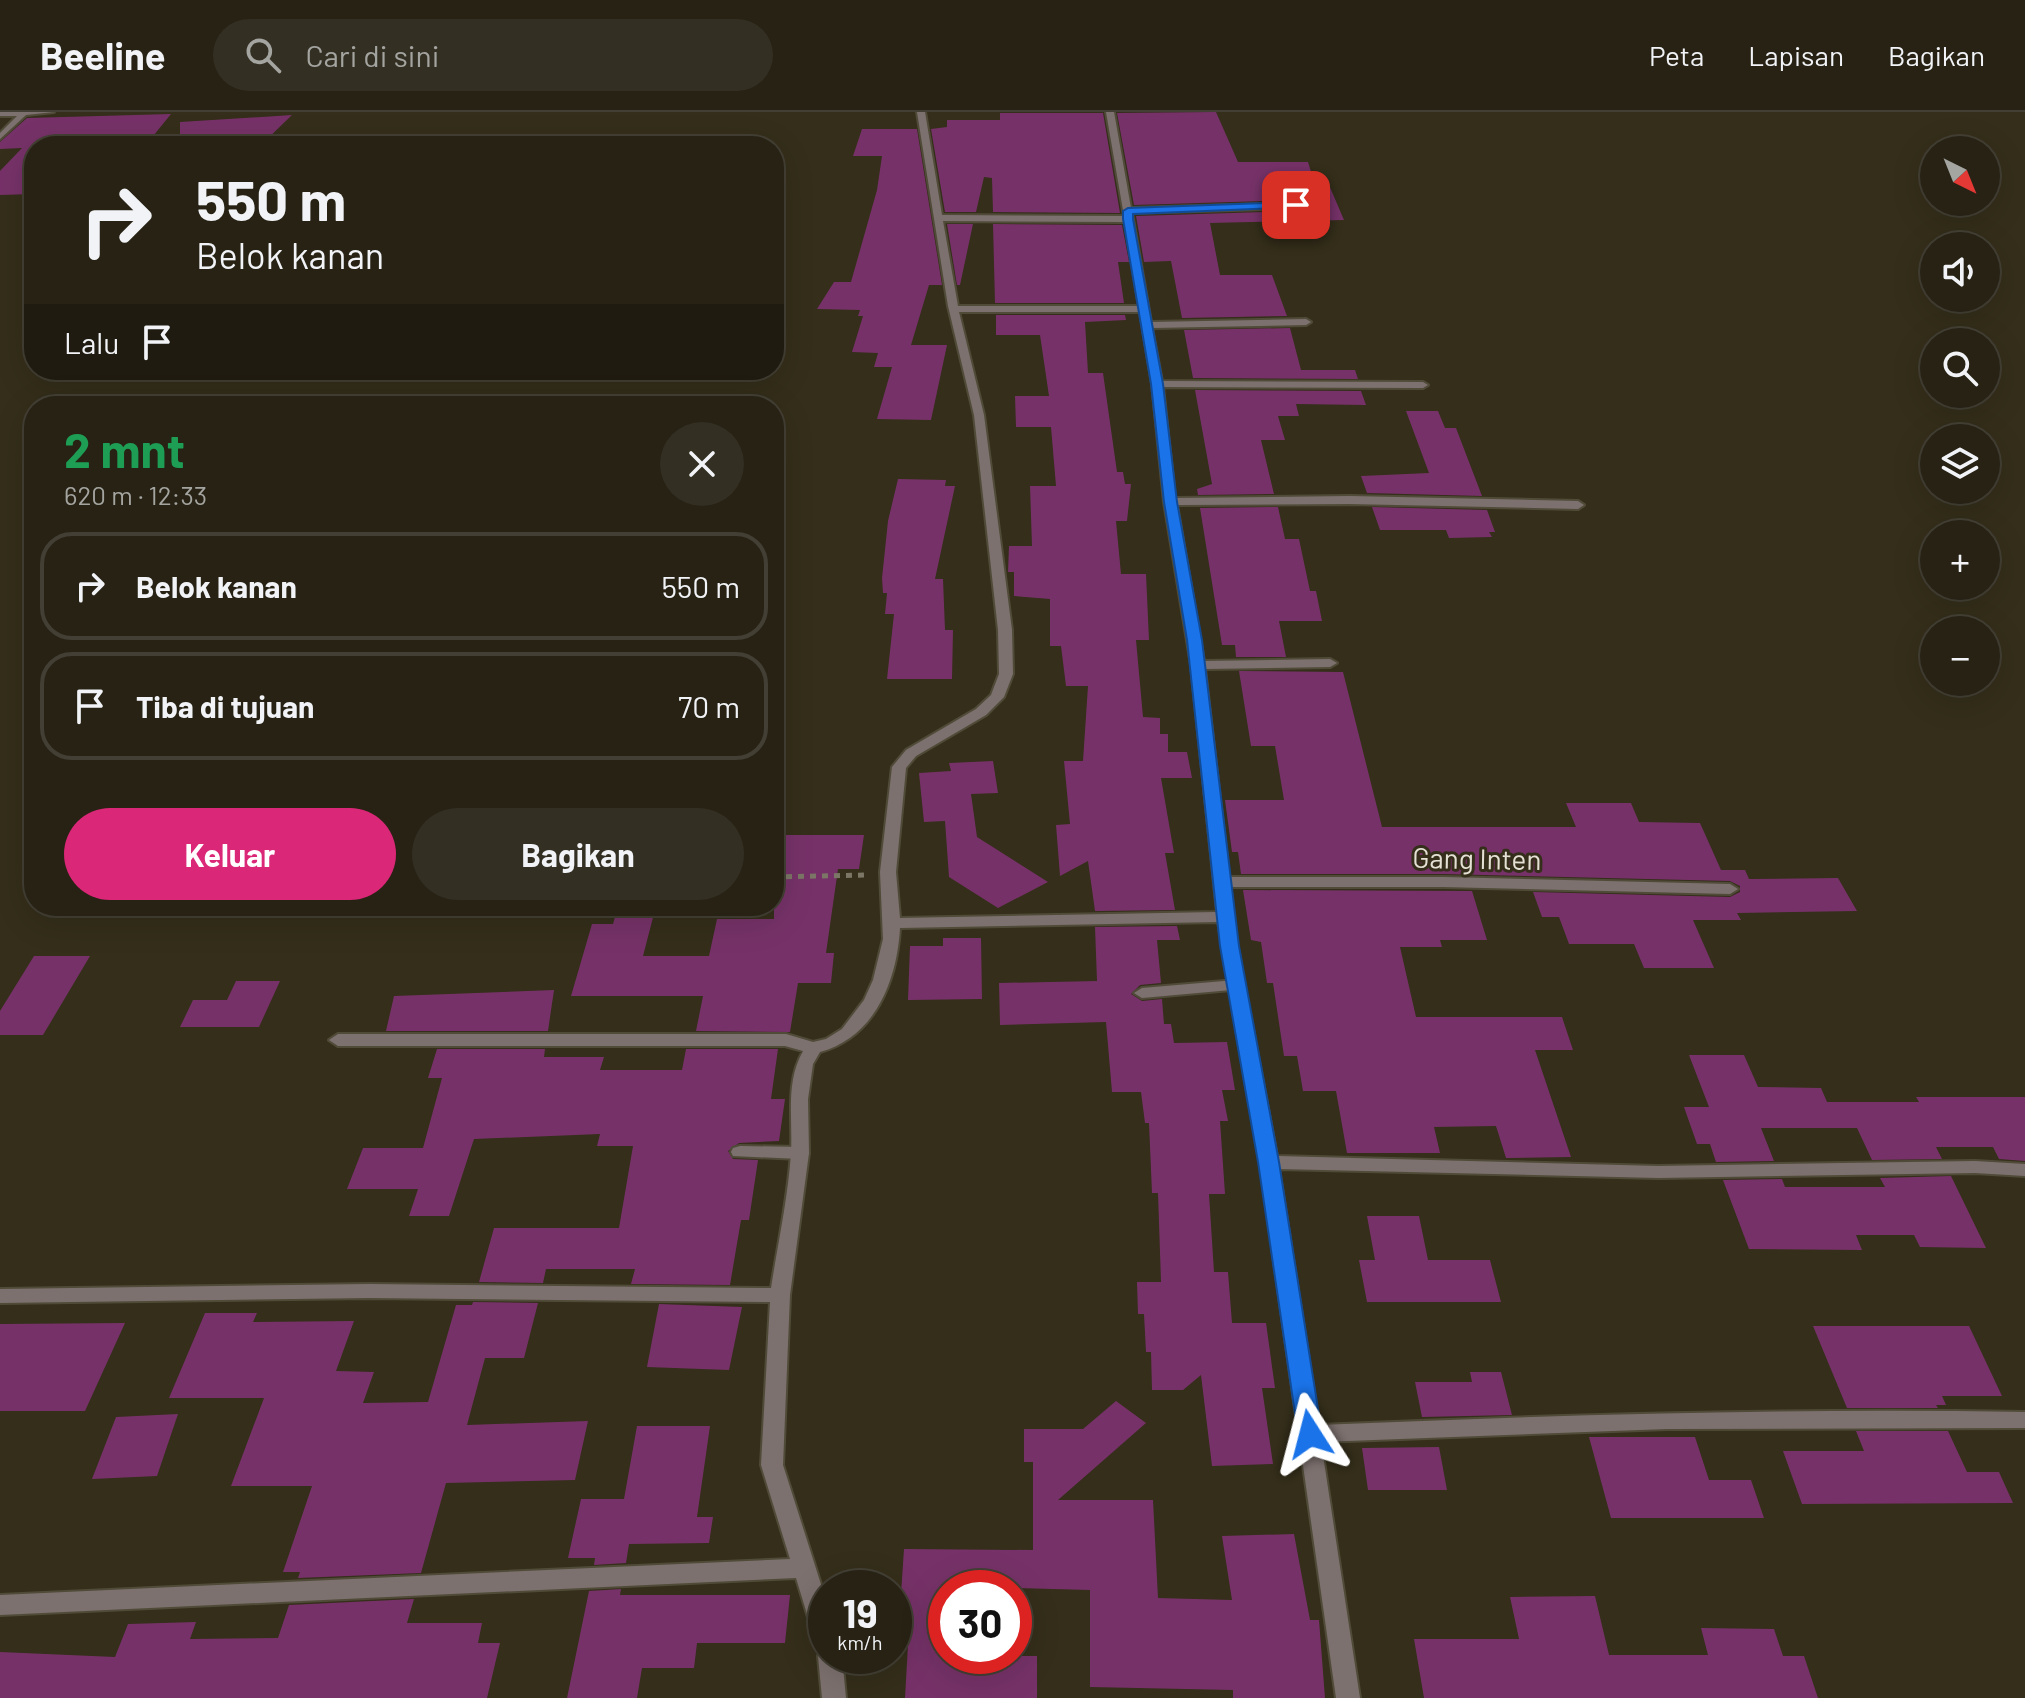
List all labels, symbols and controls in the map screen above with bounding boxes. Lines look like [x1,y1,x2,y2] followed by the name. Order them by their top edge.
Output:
[213,19,773,91] search box
[40,32,165,78] text: Beeline
[241,33,285,77] icon: search
[305,37,439,73] text: Cari di sini
[1649,38,1704,72] text: Peta
[1748,38,1844,72] text: Lapisan
[1888,38,1985,72] text: Bagikan
[1920,136,2000,216] north arrow
[1920,136,2000,696] map controls
[196,165,346,232] text: 550 m
[64,168,168,272] icon: right
[1262,171,1330,239] pin
[1274,183,1318,227] icon: arrive
[1920,232,2000,312] button: sound
[196,233,384,276] text: Belok kanan
[135,320,179,364] icon: arrive
[64,324,119,360] text: Lalu
[1920,328,2000,408] button: search
[64,420,185,478] text: 2 mnt
[660,422,744,506] button: close
[1920,424,2000,504] button: layers
[64,479,207,510] text: 620 m · 12:33
[1920,520,2000,600] button: +
[68,564,112,608] icon: right
[136,568,297,604] text: Belok kanan
[661,568,740,604] text: 550 m
[1920,616,2000,696] button: −
[68,684,112,728] icon: arrive
[136,688,314,724] text: Tiba di tujuan
[678,688,740,724] text: 70 m
[64,808,396,900] button: Keluar
[412,808,744,900] button: Bagikan
[1412,840,1542,876] street label: Gang Inten
[1268,1392,1352,1476] position arrow
[928,1570,1032,1674] speed limit sign: 30
[842,1588,878,1636] text: 19
[837,1630,883,1654] text: km/h

